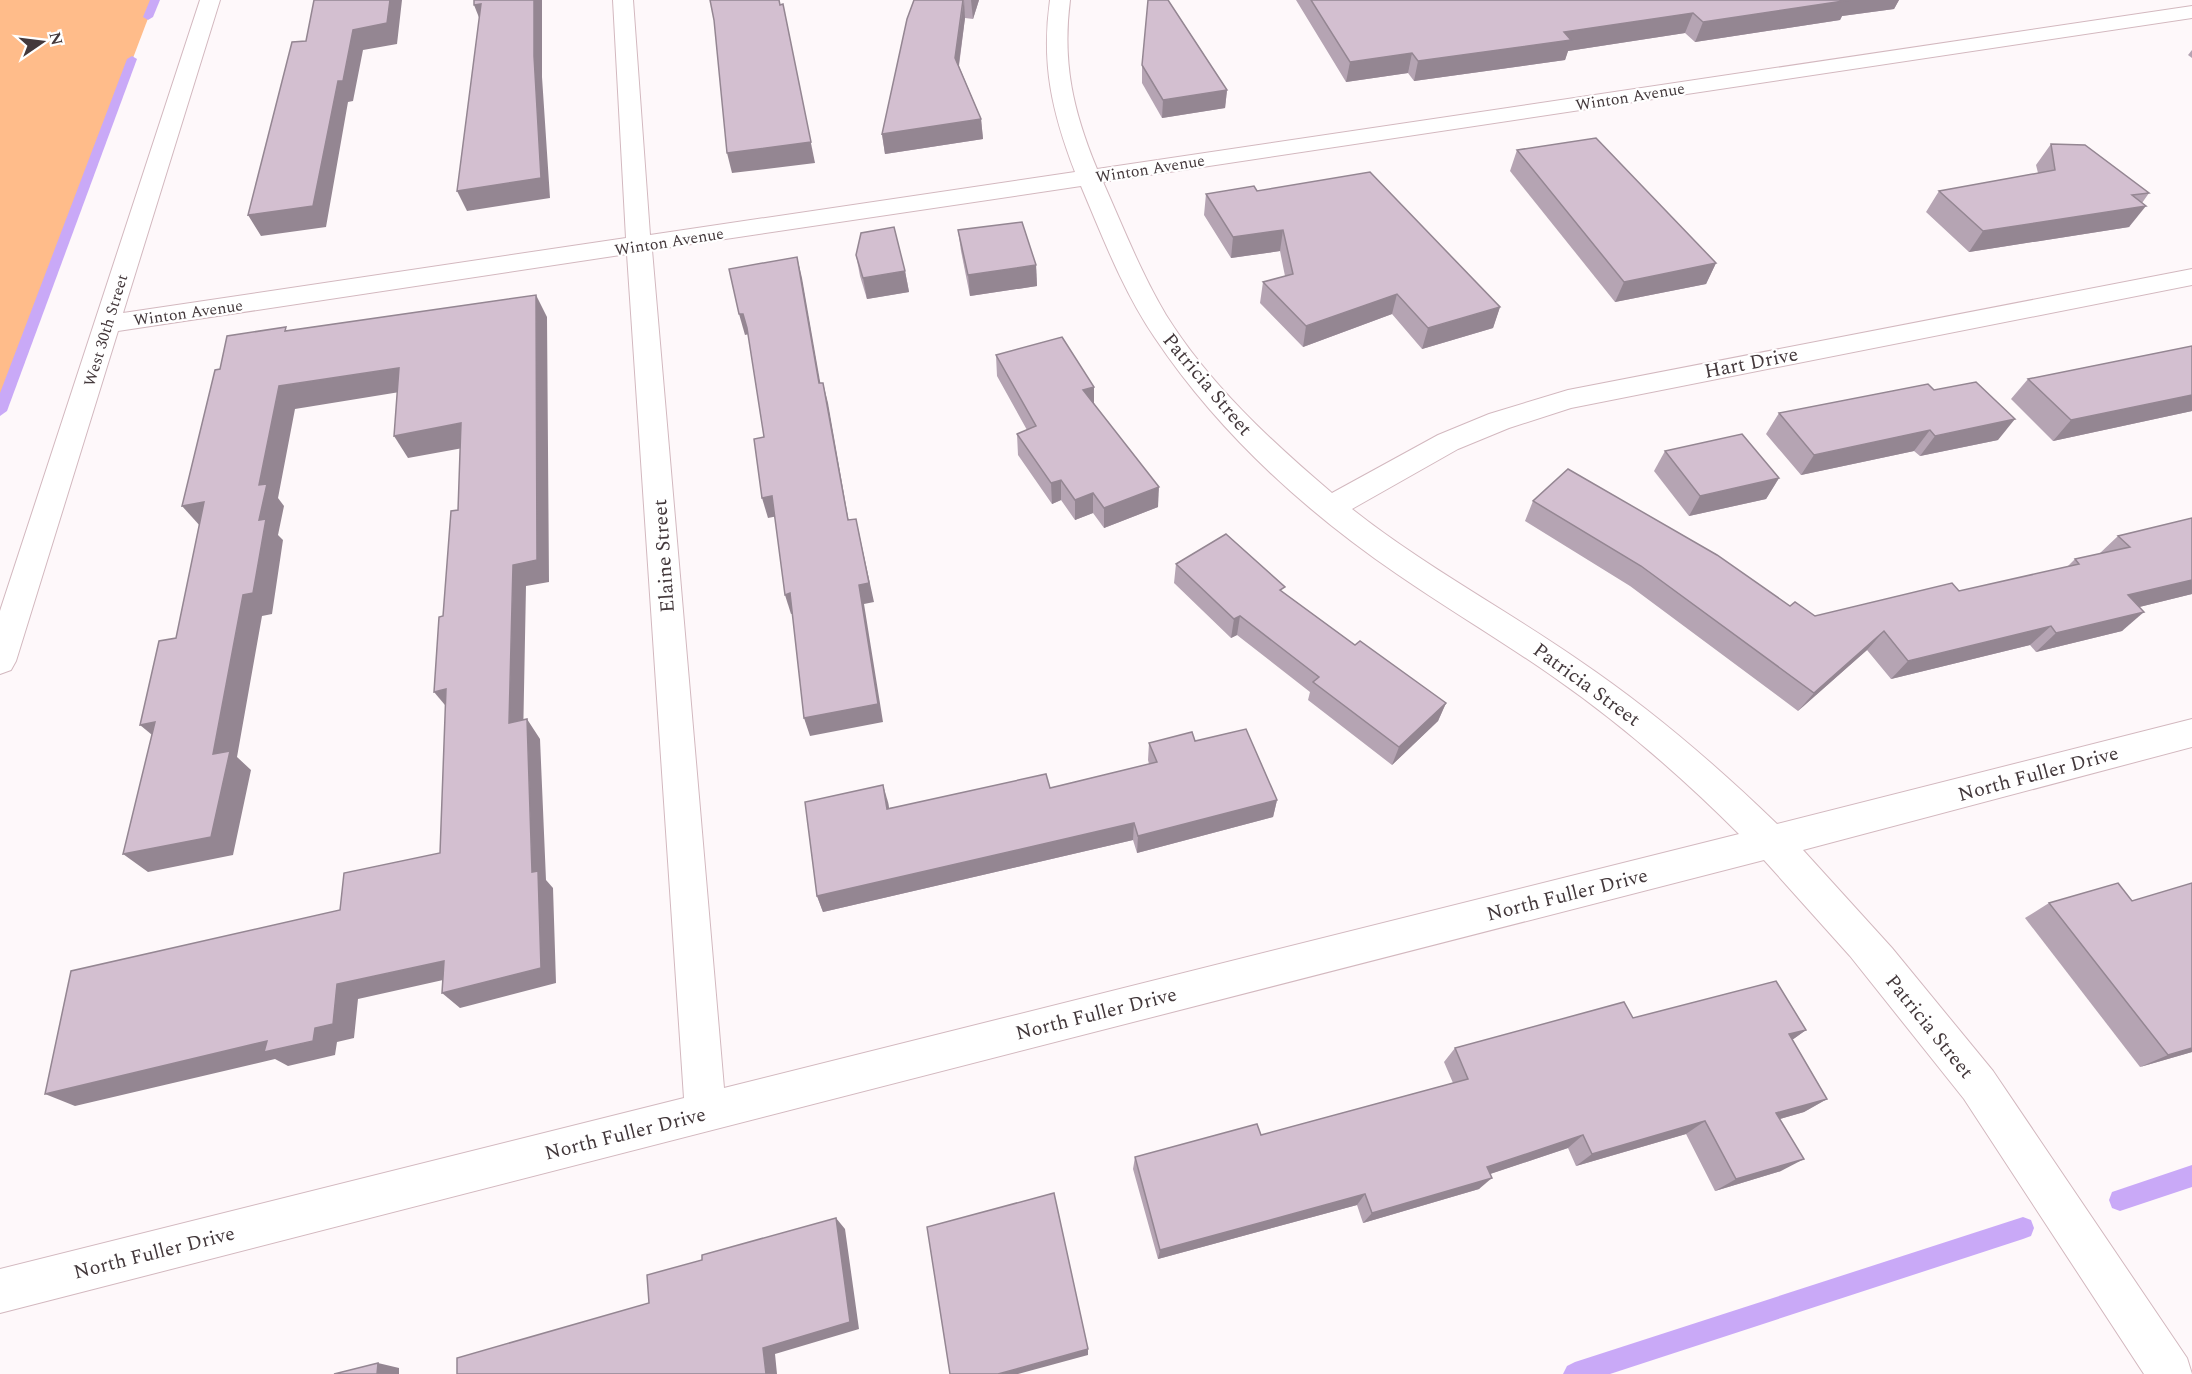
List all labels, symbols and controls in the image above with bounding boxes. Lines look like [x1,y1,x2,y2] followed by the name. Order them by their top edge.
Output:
[12,12,72,72] north arrow
[42,29,69,48] text: N
[1574,77,1687,117] street label: Winton Avenue
[1094,149,1207,189] street label: Winton Avenue
[613,222,726,262] street label: Winton Avenue
[77,271,135,390] street label: West 30th Street
[132,293,244,333] street label: Winton Avenue
[1155,326,1259,443] street label: Patricia Street
[1702,339,1801,387] street label: Hart Drive
[645,498,683,614] street label: Elaine Street
[1526,635,1646,734] street label: Patricia Street
[1955,738,2122,810] street label: North Fuller Drive
[1484,860,1651,929] street label: North Fuller Drive
[1878,968,1981,1085] street label: Patricia Street
[1013,979,1180,1048] street label: North Fuller Drive
[542,1099,709,1168] street label: North Fuller Drive
[71,1218,238,1287] street label: North Fuller Drive

